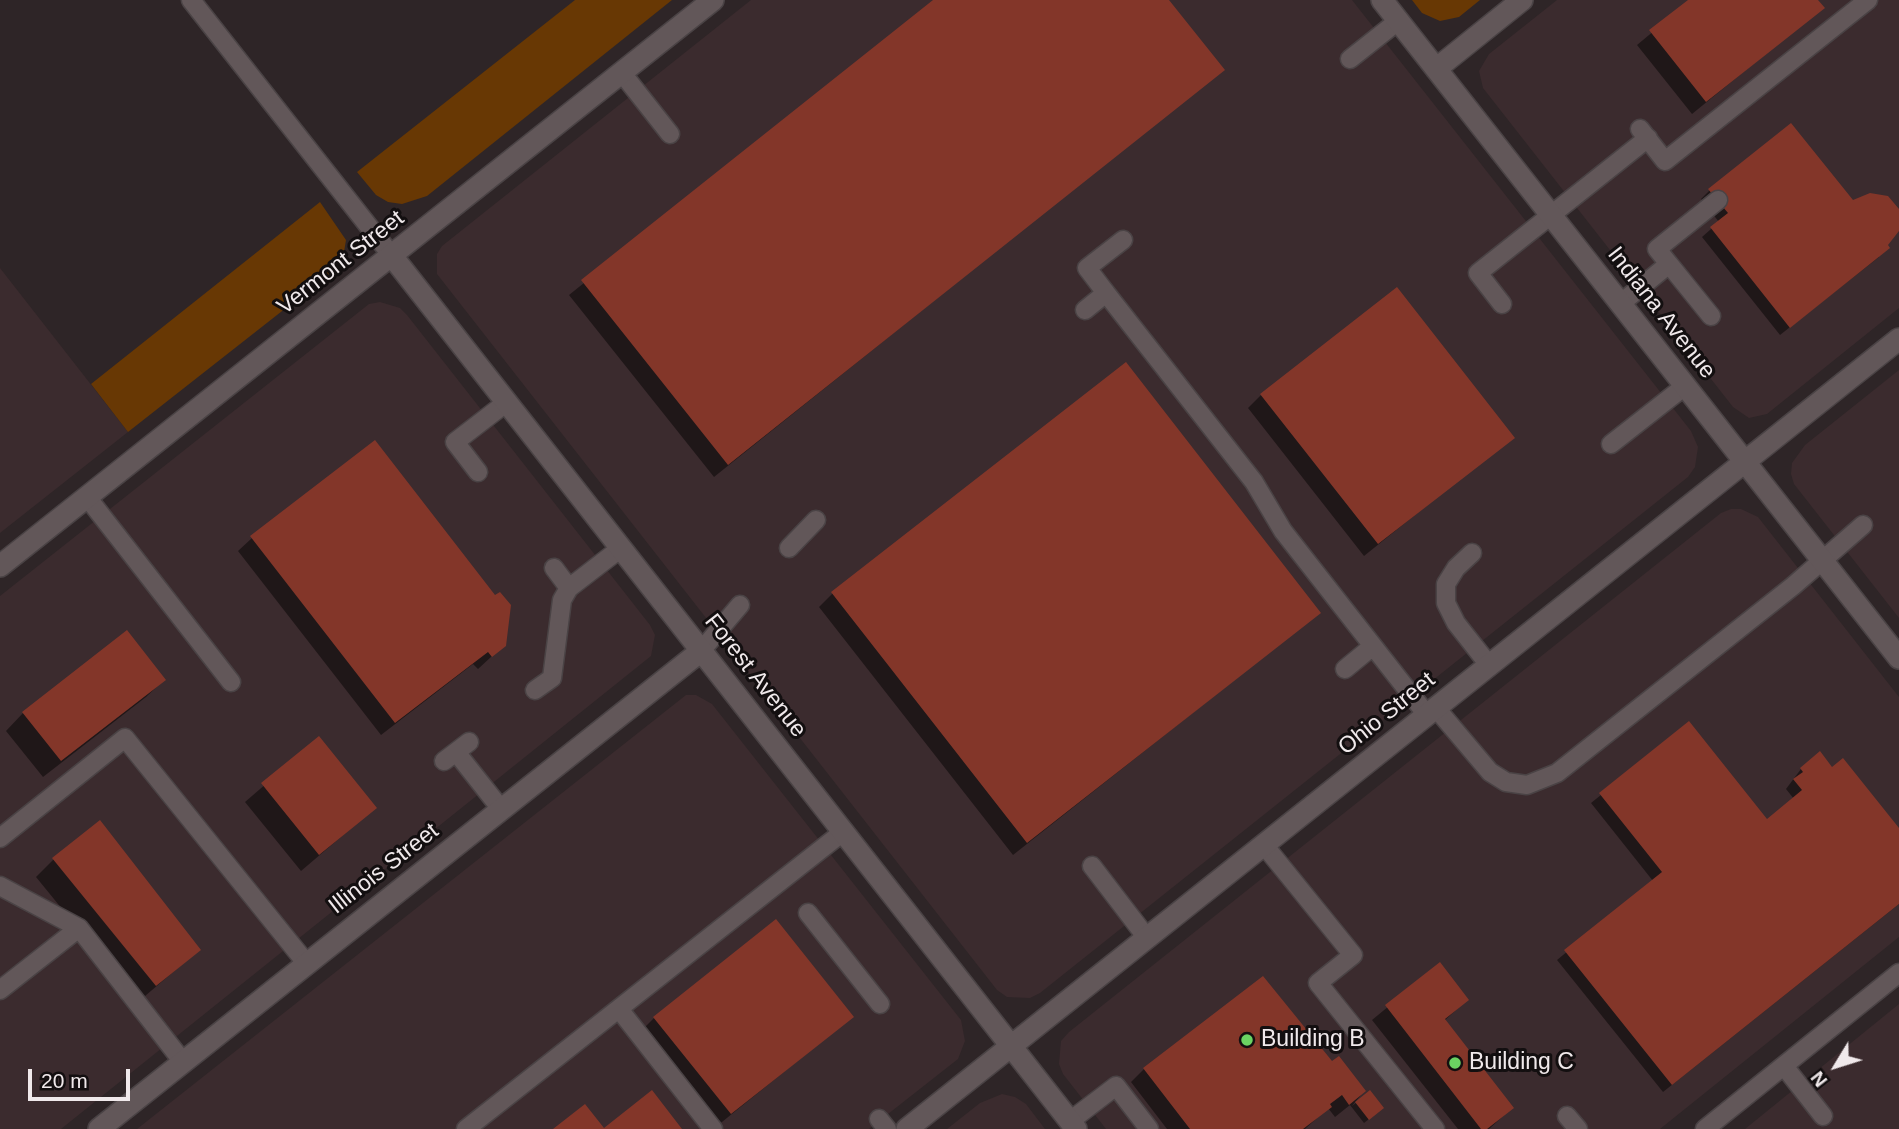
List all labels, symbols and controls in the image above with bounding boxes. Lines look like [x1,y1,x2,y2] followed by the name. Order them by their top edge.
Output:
[272,205,410,321] street label: Vermont Street
[1601,242,1721,384] street label: Indiana Avenue
[698,609,812,743] street label: Forest Avenue
[1333,667,1441,761] street label: Ohio Street
[324,818,444,920] street label: Illinois Street
[1261,1026,1365,1054] place label: Building B
[1801,1031,1871,1101] north arrow
[1239,1032,1255,1048] marker: Building B
[1469,1049,1574,1077] place label: Building C
[1447,1055,1463,1071] marker: Building C
[32,1056,133,1100] scale bar
[1807,1067,1832,1091] text: N
[41,1069,88,1092] text: 20 m

